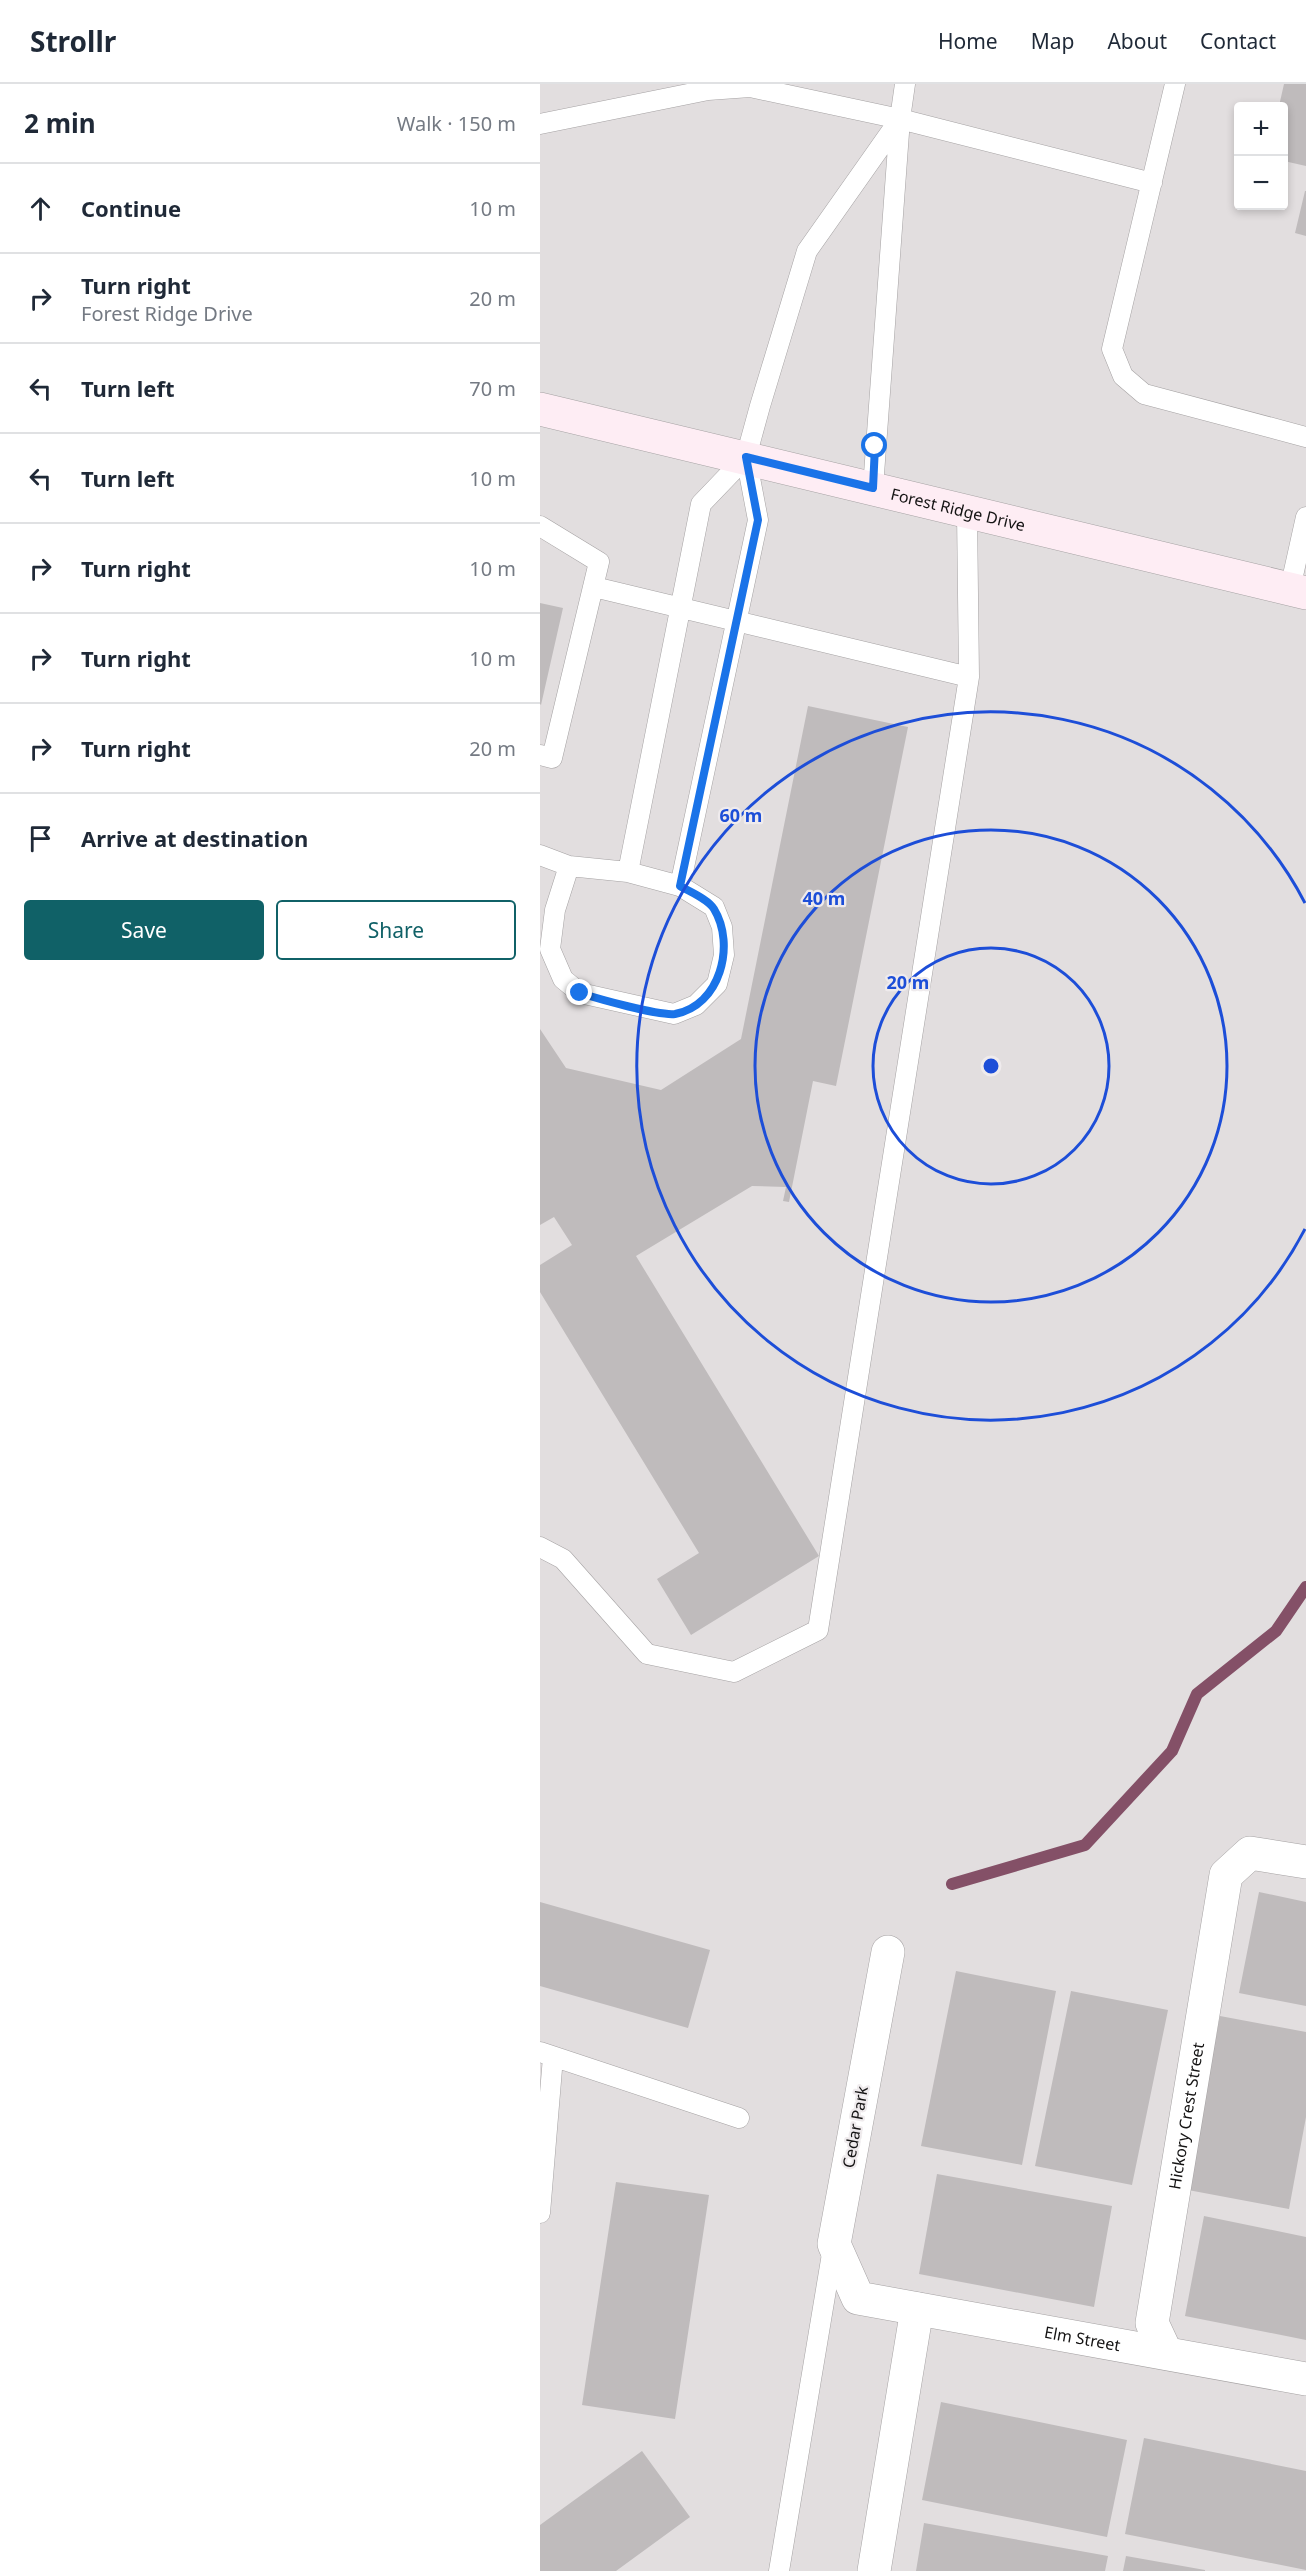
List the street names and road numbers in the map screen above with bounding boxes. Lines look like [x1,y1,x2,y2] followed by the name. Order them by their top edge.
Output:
[889,483,1028,536] street label: Forest Ridge Drive
[1163,2041,1209,2191] street label: Hickory Crest Street
[837,2084,873,2170] street label: Cedar Park
[1043,2321,1122,2356] street label: Elm Street

